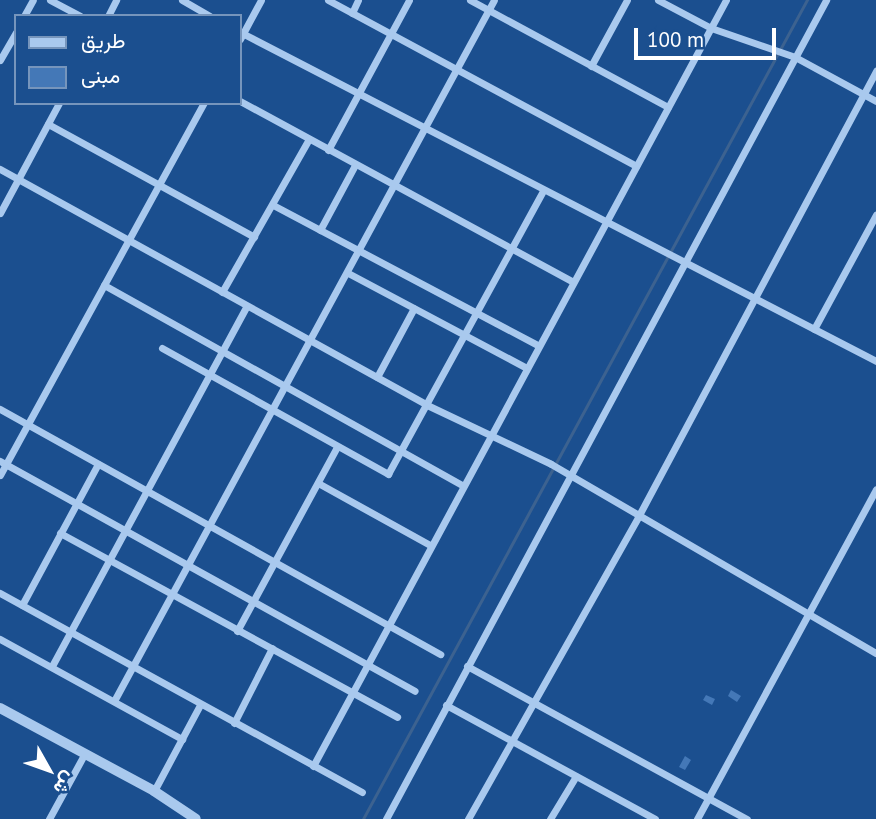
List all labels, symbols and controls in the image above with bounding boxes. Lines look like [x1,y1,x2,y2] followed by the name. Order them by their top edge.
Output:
[14,14,242,105] legend
[638,14,780,58] scale bar
[647,26,704,53] text: 100 m
[81,27,126,54] text: طريق
[81,62,120,89] text: مبنى
[14,735,84,805] north arrow
[49,767,82,800] text: ش

